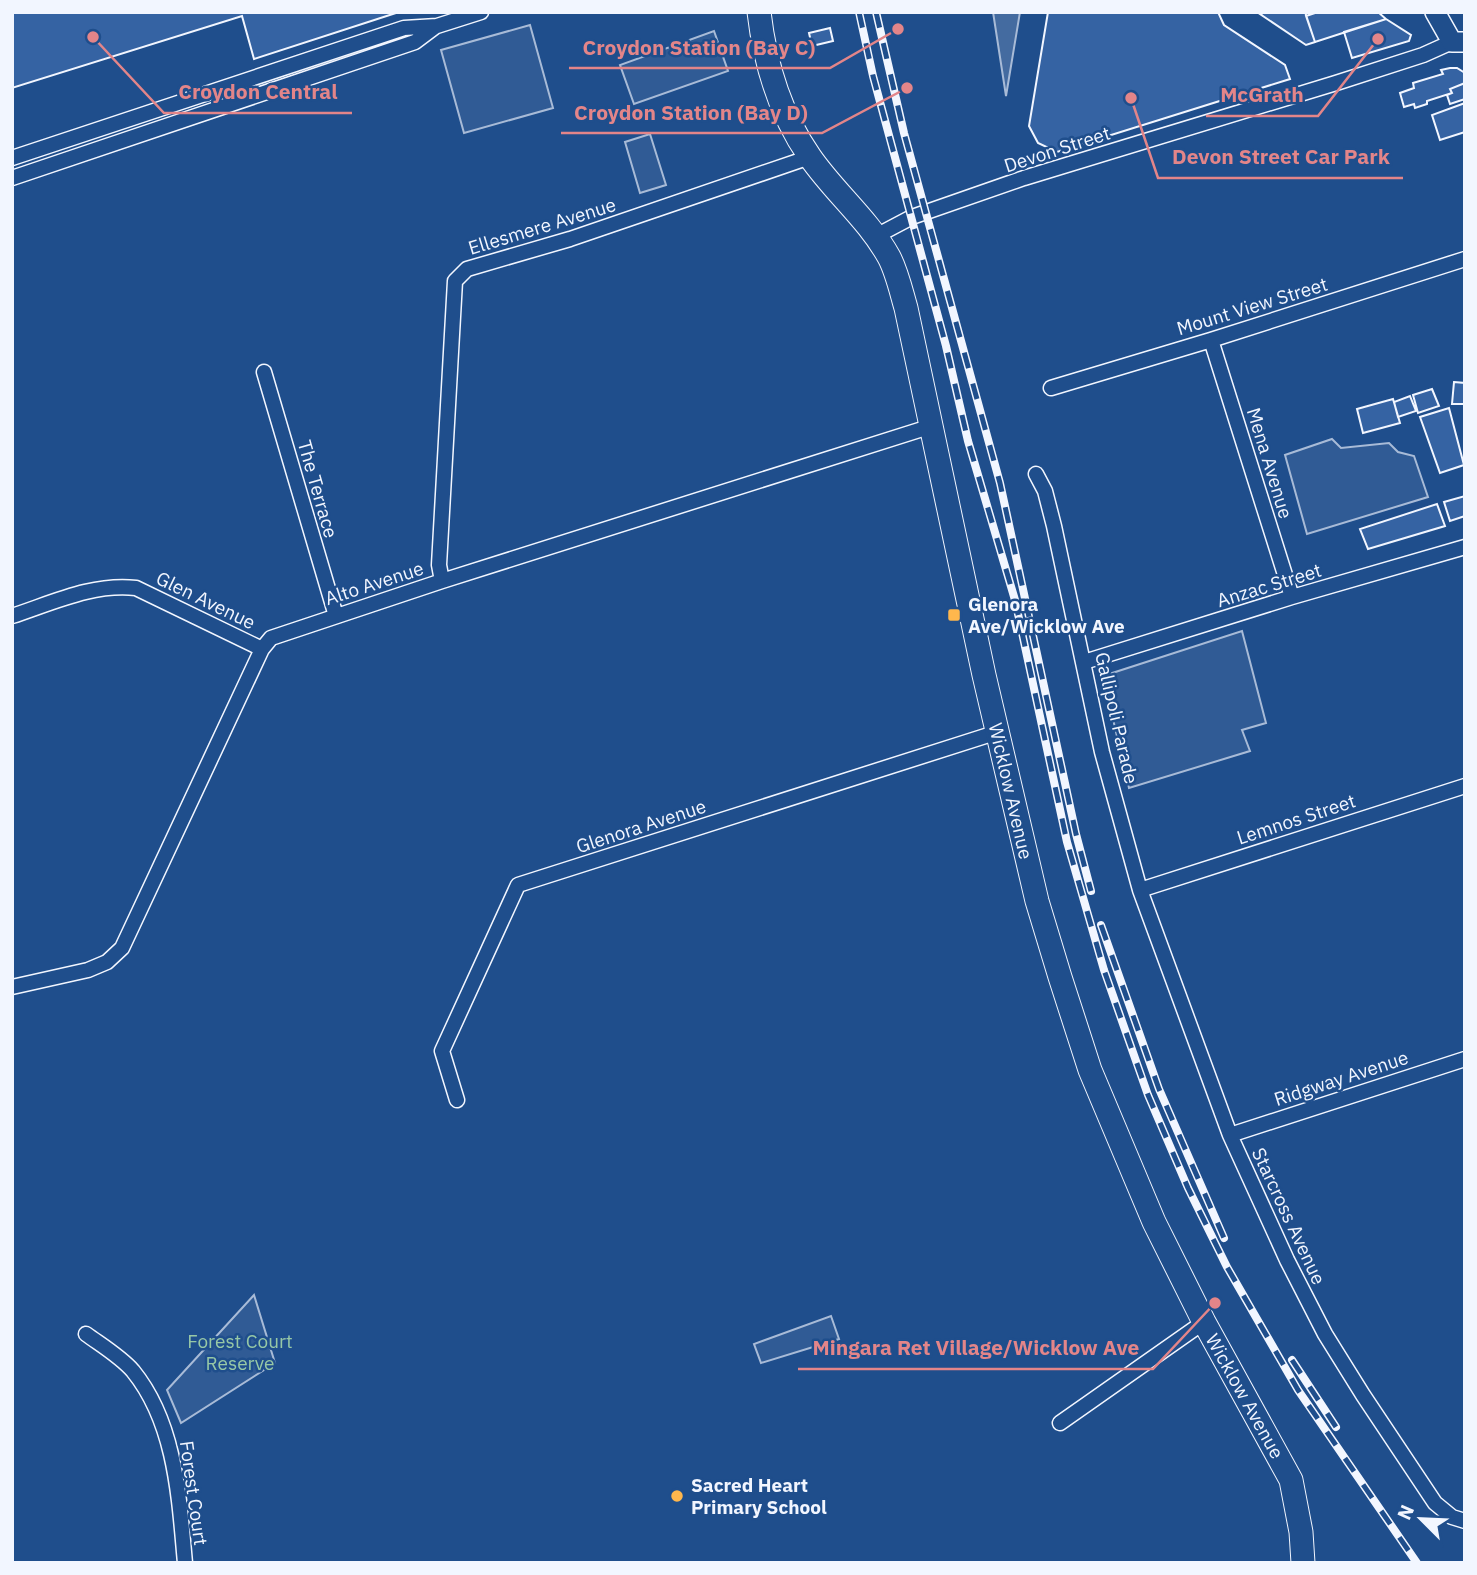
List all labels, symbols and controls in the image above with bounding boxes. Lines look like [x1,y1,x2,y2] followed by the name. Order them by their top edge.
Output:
[569,26,830,68] callout: Croydon Station (Bay C)
[583,33,815,61] text: Croydon Station (Bay C)
[164,71,352,113] callout: Croydon Central
[1206,74,1318,116] callout: McGrath
[178,77,338,105] text: Croydon Central
[1220,80,1304,108] text: McGrath
[561,91,822,133] callout: Croydon Station (Bay D)
[574,98,808,126] text: Croydon Station (Bay D)
[1001,121,1113,177] street label: Devon Street
[1158,136,1403,178] callout: Devon Street Car Park
[1172,142,1391,170] text: Devon Street Car Park
[465,192,619,260] street label: Ellesmere Avenue
[1174,272,1330,340] street label: Mount View Street
[1242,405,1298,521] street label: Mena Avenue
[293,437,343,541] street label: The Terrace
[322,556,426,610] street label: Alto Avenue
[1214,558,1324,612] street label: Anzac Street
[152,566,260,634] street label: Glen Avenue
[968,592,1125,638] place label: Glenora Ave/Wicklow Ave
[946,607,962,623] marker: Glenora Ave/Wicklow Ave
[1090,650,1144,786] street label: Gallipoli Parade
[984,720,1038,862] street label: Wicklow Avenue
[1233,788,1359,850] street label: Lemnos Street
[573,794,709,858] street label: Glenora Avenue
[1271,1045,1411,1111] street label: Ridgway Avenue
[1247,1144,1331,1288] street label: Starcross Avenue
[798,1327,1153,1369] callout: Mingara Ret Village/Wicklow Ave
[187,1329,293,1375] park label: Forest Court Reserve
[1201,1329,1289,1463] street label: Wicklow Avenue
[813,1333,1140,1361] text: Mingara Ret Village/Wicklow Ave
[175,1439,213,1547] street label: Forest Court
[691,1473,827,1519] place label: Sacred Heart Primary School
[1386,1484,1456,1554] north arrow
[669,1488,685,1504] marker: Sacred Heart Primary School
[1392,1501,1419,1523] text: N

